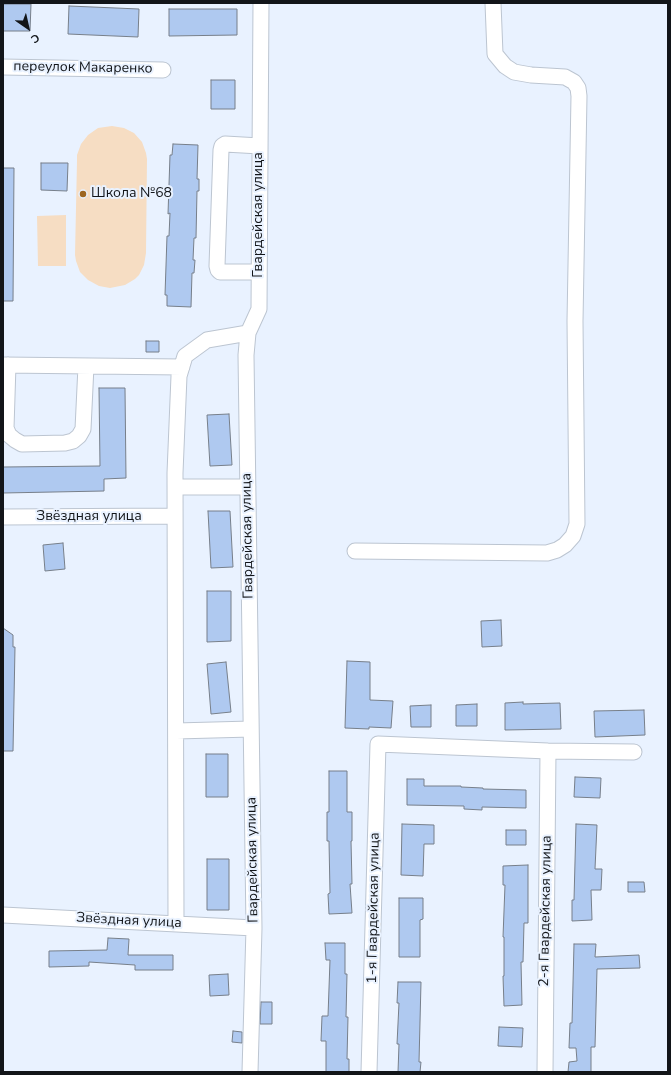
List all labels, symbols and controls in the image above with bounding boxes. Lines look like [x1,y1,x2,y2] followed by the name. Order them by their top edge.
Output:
[8,8,48,48] north arrow
[28,30,42,47] text: С
[13,58,153,78] street label: переулок Макаренко
[251,152,267,278] street label: Гвардейская улица
[91,186,172,202] place label: Школа №68
[78,189,88,199] marker: Школа №68
[239,473,257,599] street label: Гвардейская улица
[36,509,142,525] street label: Звёздная улица
[244,797,262,923] street label: Гвардейская улица
[364,832,384,984] street label: 1-я Гвардейская улица
[536,835,556,987] street label: 2-я Гвардейская улица
[76,910,182,932] street label: Звёздная улица

